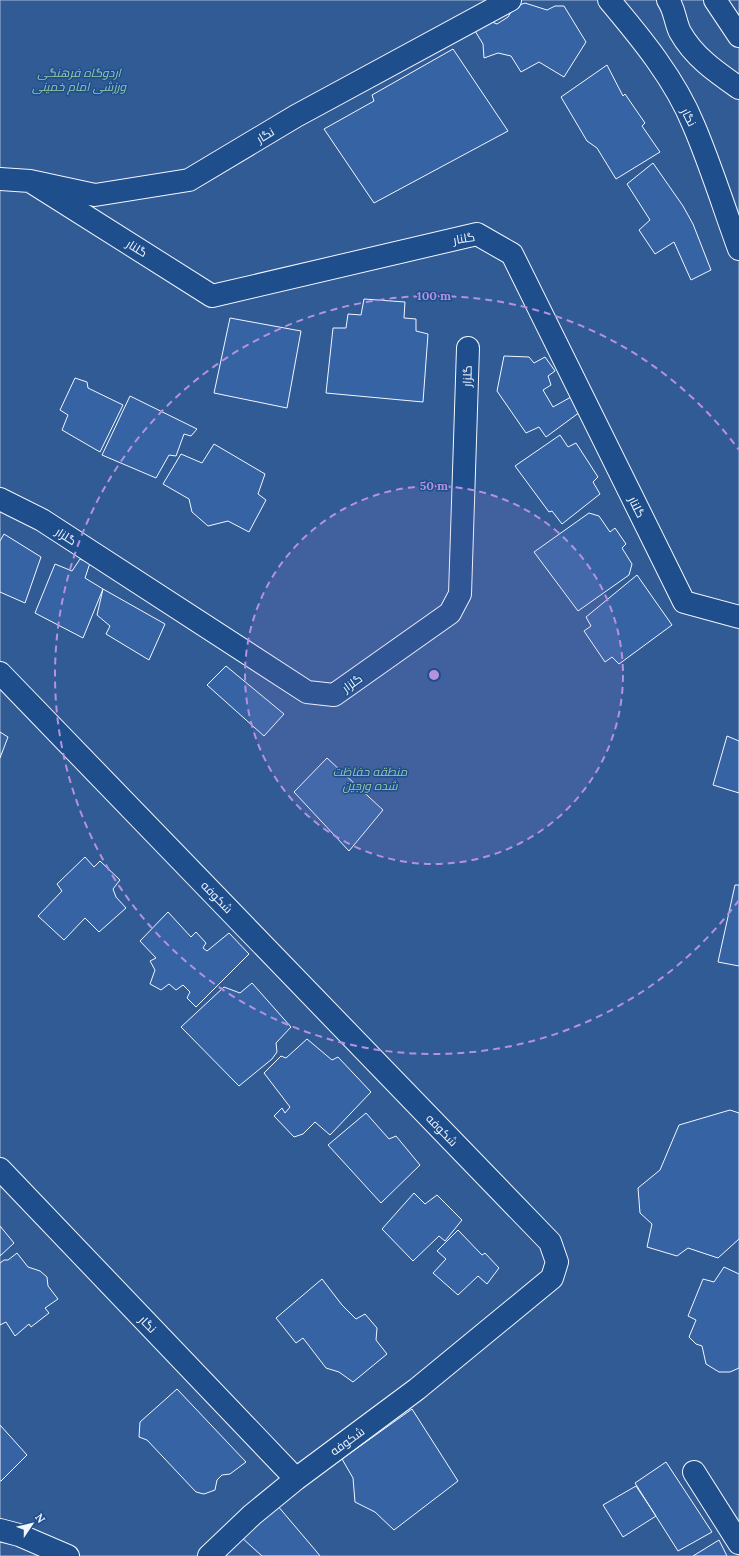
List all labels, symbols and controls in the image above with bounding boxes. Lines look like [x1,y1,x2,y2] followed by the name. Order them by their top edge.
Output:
[32,65,128,95] park label: اردوگاه فرهنگی ورزشی امام خمینی
[678,105,700,129] street label: نگار
[252,124,277,147] street label: نگار
[451,229,476,247] street label: گلنار
[123,235,150,260] street label: گلنار
[417,288,451,303] text: 100 m
[459,365,475,388] street label: گلزار
[420,478,448,493] text: 50 m
[625,493,649,520] street label: گلنار
[52,523,79,548] street label: گلزار
[427,668,441,682] centre of rings
[338,671,365,696] street label: گلزار
[333,764,408,793] park label: منطقه حفاظت شده ورجین
[198,878,236,916] street label: شکوفه
[423,1111,461,1149] street label: شکوفه
[136,1311,160,1336] street label: نگار
[327,1423,367,1459] street label: شکوفه
[12,1504,52,1544] north arrow
[32,1511,49,1526] text: N

